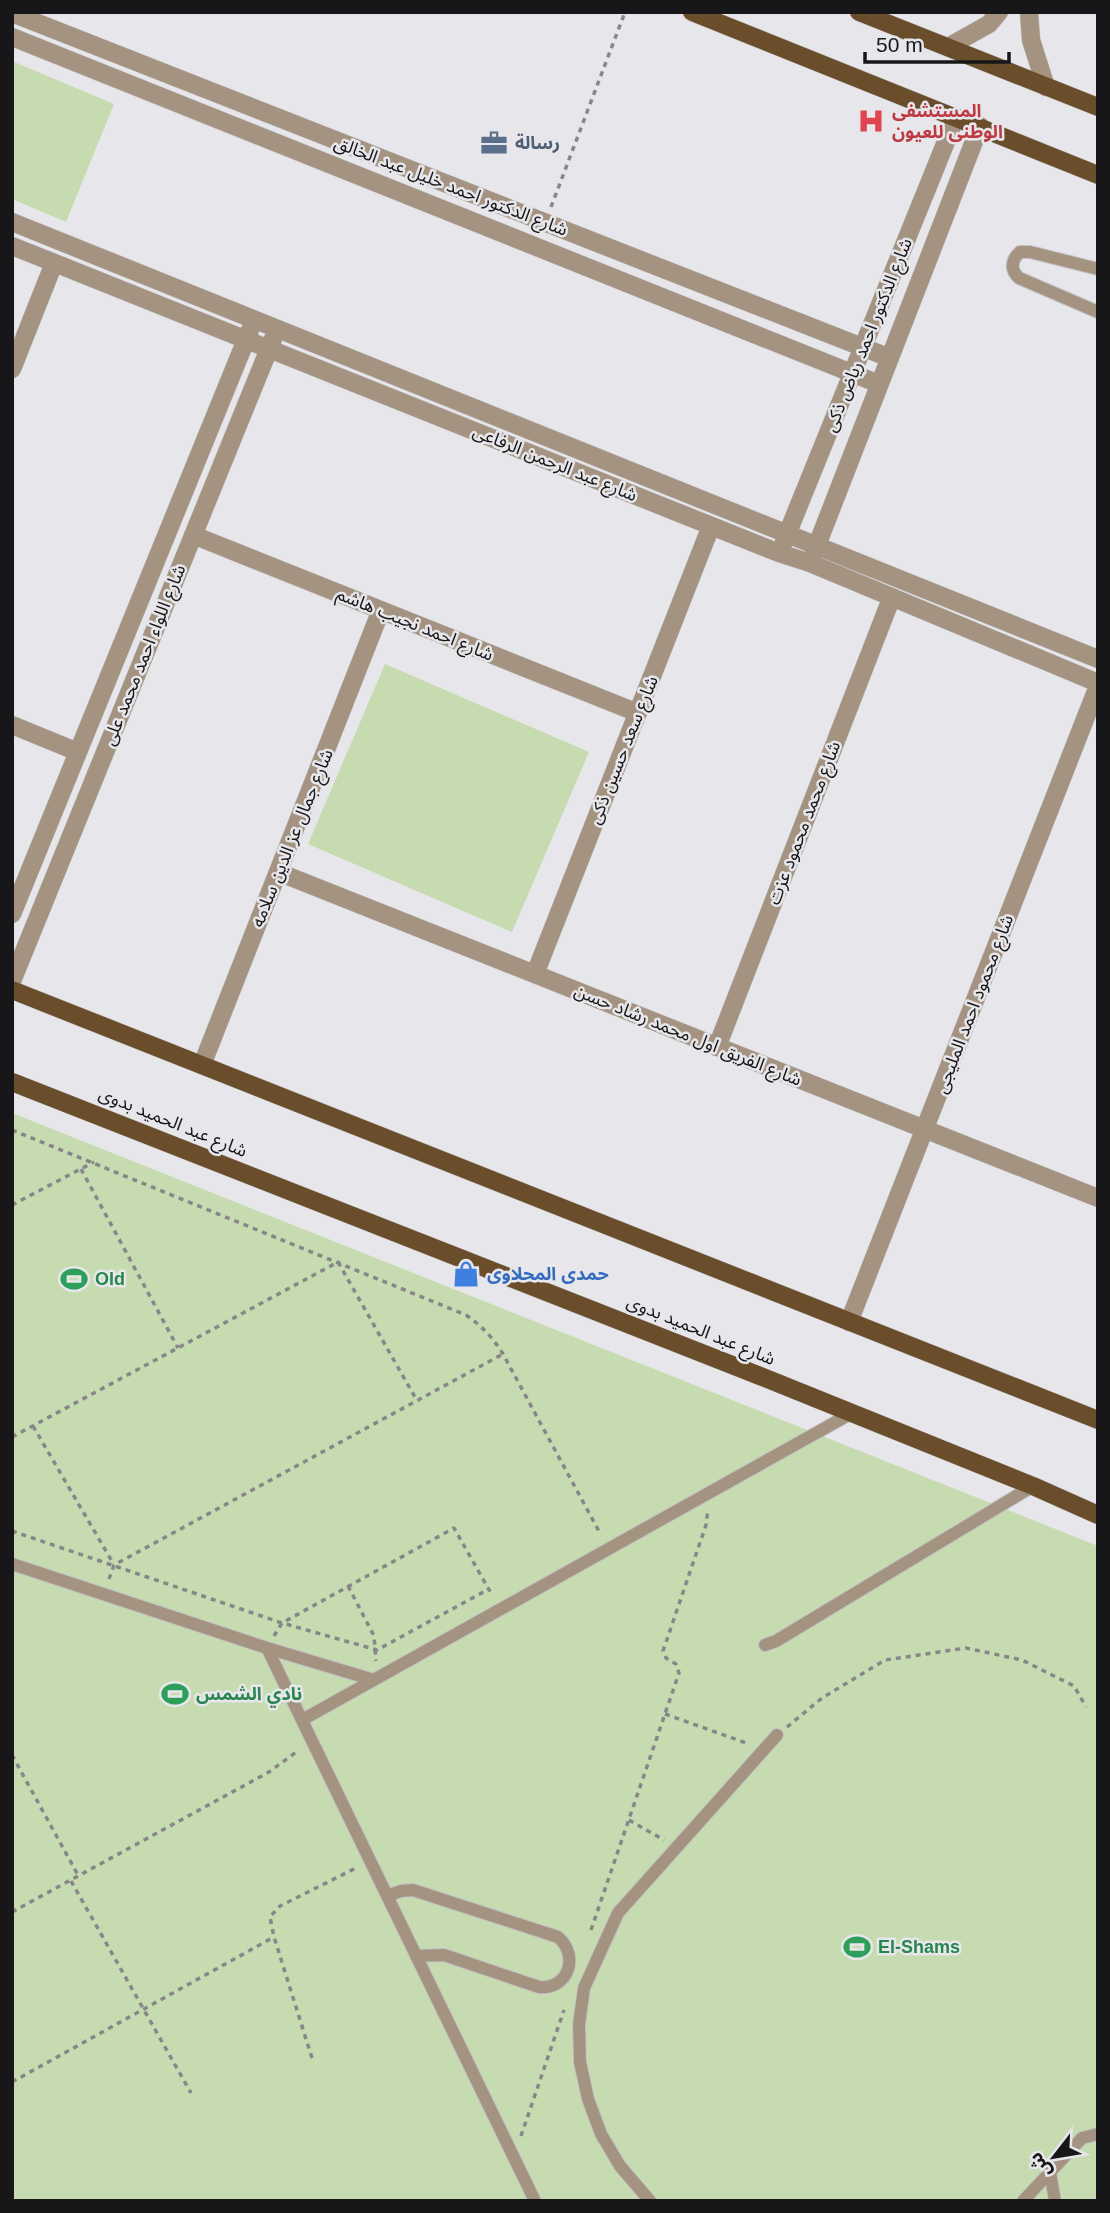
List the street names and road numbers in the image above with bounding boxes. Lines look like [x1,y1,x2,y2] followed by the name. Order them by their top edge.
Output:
[330,132,570,244] street label: شارع الدكتور احمد خليل عبد الخالق
[820,235,920,436] street label: شارع الدكتور احمد رياض ذكى
[468,421,640,509] street label: شارع عبد الرحمن الرفاعى
[99,562,193,750] street label: شارع اللواء احمد محمد على
[332,583,496,668] street label: شارع احمد نجيب هاشم
[584,673,666,829] street label: شارع سعد حسين ذكى
[764,738,848,909] street label: شارع محمد محمود عزت
[247,746,341,931] street label: شارع جمال عز الدين سلامه
[931,912,1021,1098] street label: شارع محمود احمد المليجى
[570,980,805,1094] street label: شارع الفريق اول محمد رشاد حسن
[94,1083,250,1165] street label: شارع عبد الحميد بدوى
[622,1291,778,1373] street label: شارع عبد الحميد بدوى

